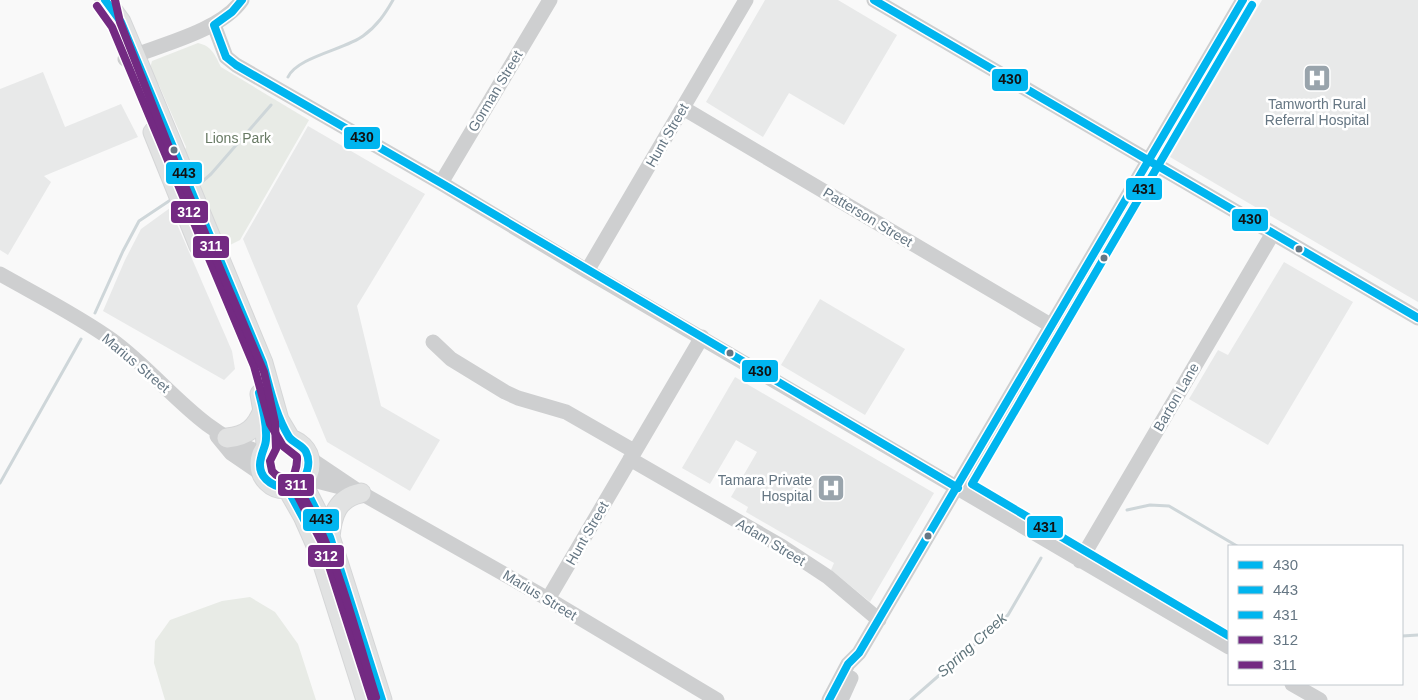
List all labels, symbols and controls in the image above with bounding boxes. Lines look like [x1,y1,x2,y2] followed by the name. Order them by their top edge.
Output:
[464,47,526,134] street label: Gorman Street
[1302,63,1332,93] hospital icon: Tamworth Rural Referral Hospital
[991,68,1029,92] line badge: 430
[998,71,1022,87] text: 430
[1265,96,1369,128] place label: Tamworth Rural Referral Hospital
[642,100,692,170] street label: Hunt Street
[343,126,381,150] line badge: 430
[350,129,374,145] text: 430
[205,130,272,146] park label: Lions Park
[169,145,179,155] unlabelled marker
[165,161,203,185] line badge: 443
[172,165,196,181] text: 443
[1125,177,1163,201] line badge: 431
[1132,181,1156,197] text: 431
[821,184,916,250] street label: Patterson Street
[170,200,209,224] line badge: 312
[177,204,201,220] text: 312
[1231,208,1269,232] line badge: 430
[1238,211,1262,227] text: 430
[192,235,230,259] line badge: 311
[200,238,223,254] text: 311
[1294,244,1304,254] unlabelled marker
[1099,253,1109,263] unlabelled marker
[99,330,173,396] street label: Marius Street
[725,348,735,358] unlabelled marker
[741,359,779,383] line badge: 430
[1150,360,1202,434] street label: Barton Lane
[748,363,772,379] text: 430
[718,472,812,504] place label: Tamara Private Hospital
[277,473,315,497] line badge: 311
[816,473,846,503] hospital icon: Tamara Private Hospital
[285,477,308,493] text: 311
[562,498,612,568] street label: Hunt Street
[302,508,340,532] line badge: 443
[309,511,333,527] text: 443
[734,515,809,569] street label: Adam Street
[1026,515,1064,539] line badge: 431
[1033,519,1057,535] text: 431
[923,531,933,541] unlabelled marker
[307,544,345,568] line badge: 312
[1228,545,1403,685] legend
[314,548,338,564] text: 312
[1273,556,1298,573] text: 430
[500,567,580,623] street label: Marius Street
[1273,581,1298,598] text: 443
[1273,606,1298,623] text: 431
[933,608,1011,680] water label: Spring Creek
[1273,631,1298,648] text: 312
[1273,656,1297,673] text: 311

